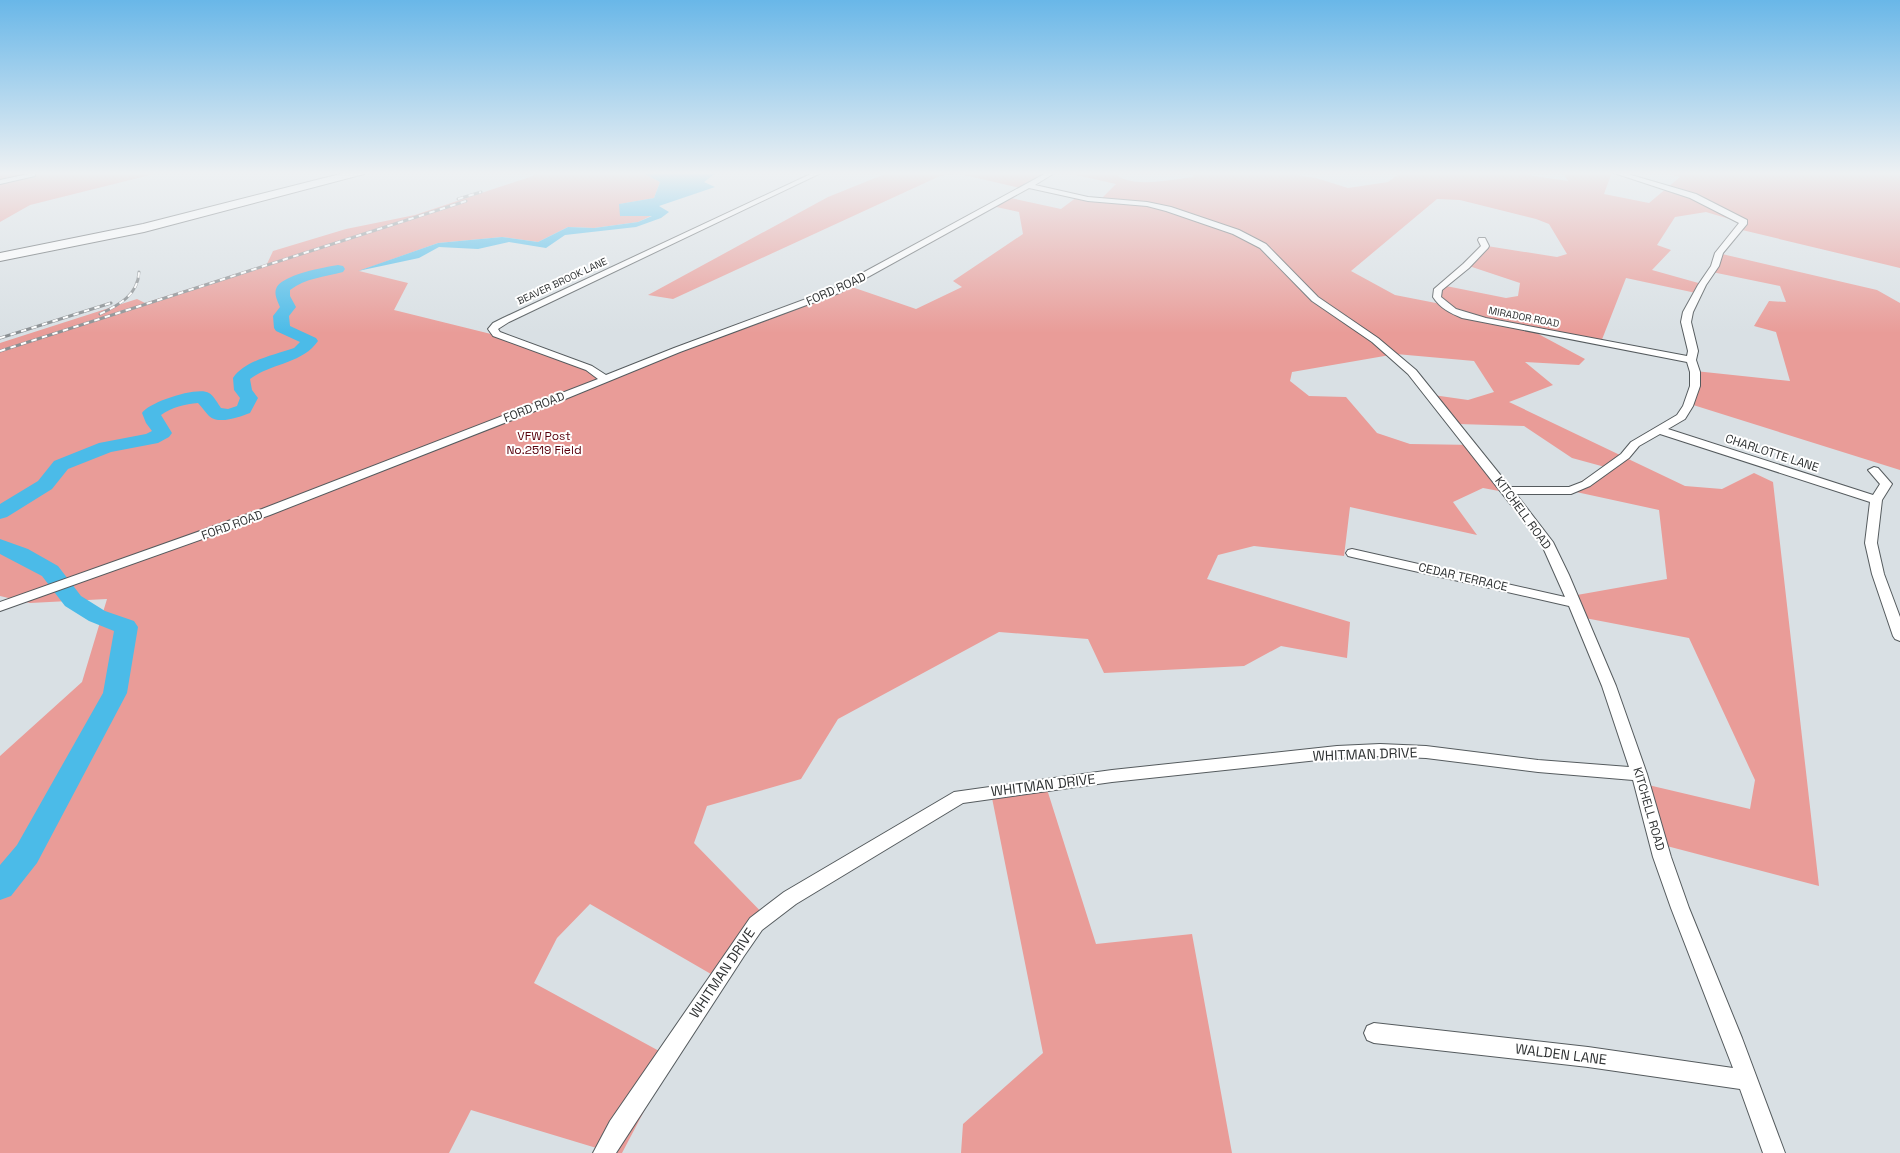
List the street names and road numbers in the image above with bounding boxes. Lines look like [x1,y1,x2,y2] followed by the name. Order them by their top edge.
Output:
[515,254,609,308] street label: BEAVER BROOK LANE
[803,269,869,309] street label: FORD ROAD
[1488,304,1561,330] street label: MIRADOR ROAD
[501,388,567,426] street label: FORD ROAD
[1723,430,1821,476] street label: CHARLOTTE LANE
[1491,473,1555,553] street label: KITCHELL ROAD
[199,507,265,543] street label: FORD ROAD
[1417,559,1509,595] street label: CEDAR TERRACE
[1312,743,1418,765] street label: WHITMAN DRIVE
[1629,765,1669,853] street label: KITCHELL ROAD
[990,770,1096,800] street label: WHITMAN DRIVE
[685,924,759,1022] street label: WHITMAN DRIVE
[1514,1039,1608,1069] street label: WALDEN LANE

